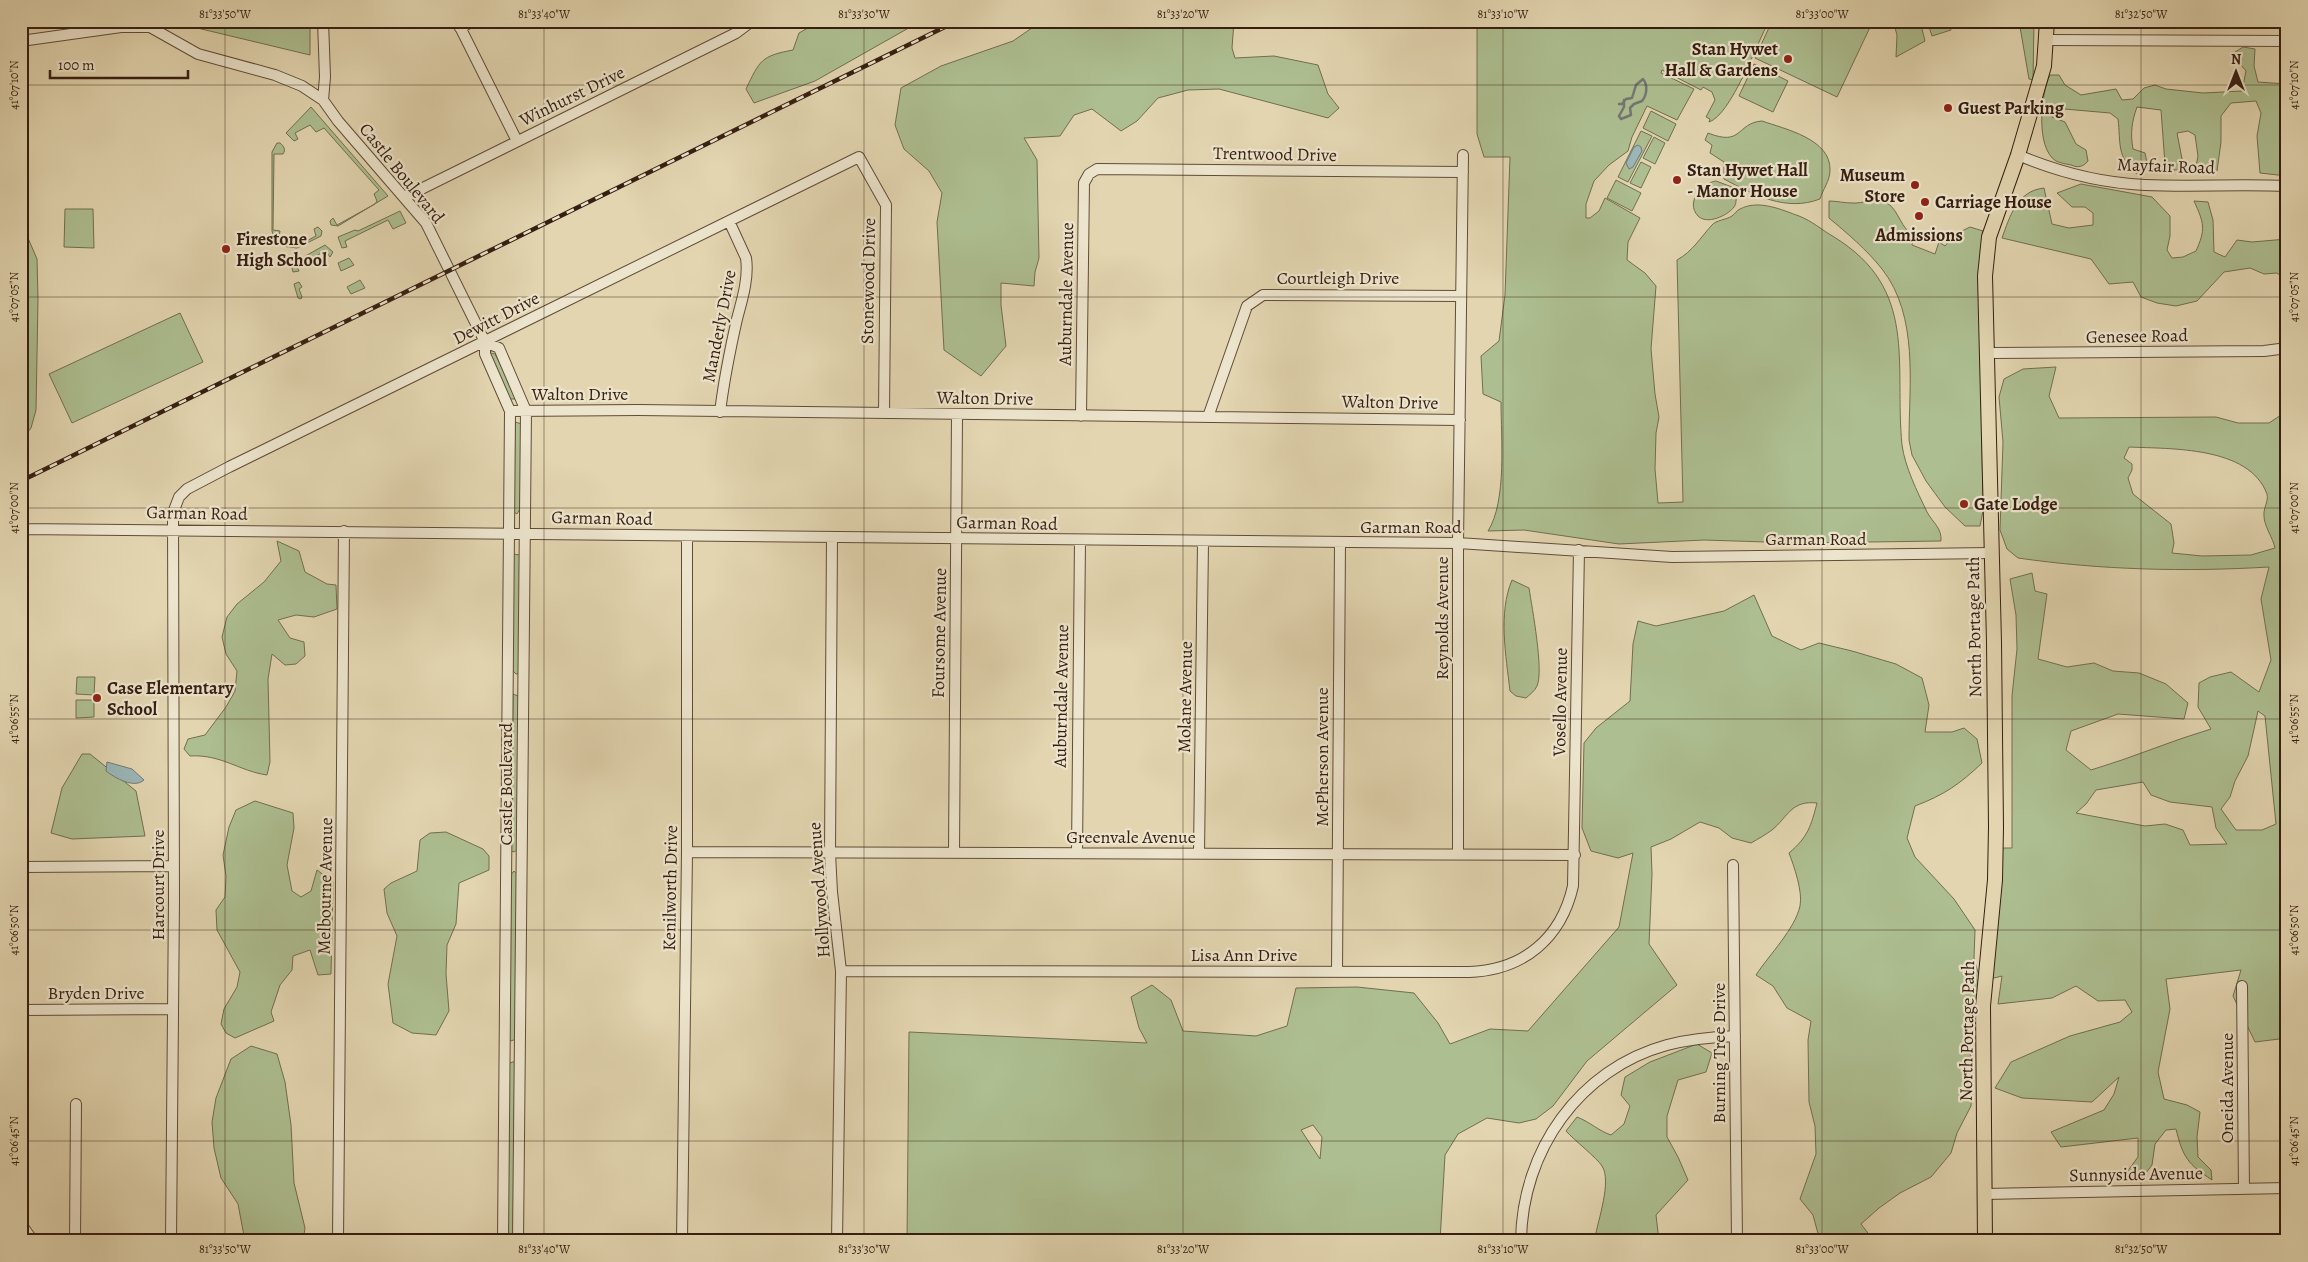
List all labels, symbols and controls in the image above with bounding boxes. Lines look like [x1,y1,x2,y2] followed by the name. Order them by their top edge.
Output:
[199,6,252,22] text: 81°33'50"W
[518,6,571,22] text: 81°33'40"W
[838,6,891,22] text: 81°33'30"W
[1157,6,1210,22] text: 81°33'20"W
[1478,6,1529,22] text: 81°33'10"W
[1795,6,1849,22] text: 81°33'00"W
[2115,6,2168,22] text: 81°32'50"W
[1665,37,1778,82] place label: Stan Hywet Hall & Gardens
[50,48,188,80] scale bar
[2210,48,2260,98] north arrow
[2231,50,2241,69] text: N
[1782,53,1794,65] marker: Stan Hywet Hall & Gardens
[58,55,95,75] text: 100 m
[6,60,22,110] text: 41°07'10"N
[514,60,629,132] street label: Winhurst Drive
[2286,60,2302,110] text: 41°07'10"N
[1958,96,2065,120] place label: Guest Parking
[1942,102,1954,114] marker: Guest Parking
[354,118,450,229] street label: Castle Boulevard
[1213,141,1337,167] street label: Trentwood Drive
[2116,152,2216,180] street label: Mayfair Road
[1687,158,1808,203] place label: Stan Hywet Hall - Manor House
[1840,163,1905,208] place label: Museum Store
[1671,174,1683,186] marker: Stan Hywet Hall - Manor House
[1909,179,1921,191] marker: Museum Store
[1935,190,2052,214] place label: Carriage House
[1919,196,1931,208] marker: Carriage House
[1913,210,1925,222] marker: Admissions
[855,218,881,344] street label: Stonewood Drive
[1053,222,1079,367] street label: Auburndale Avenue
[1874,223,1963,247] place label: Admissions
[236,227,327,272] place label: Firestone High School
[220,243,232,255] marker: Firestone High School
[1277,266,1399,290] street label: Courtleigh Drive
[696,268,742,384] street label: Manderly Drive
[6,271,22,322] text: 41°07'05"N
[2286,271,2302,322] text: 41°07'05"N
[449,286,543,350] street label: Dewitt Drive
[2086,323,2189,349] street label: Genesee Road
[531,382,628,406] street label: Walton Drive
[935,385,1034,411] street label: Walton Drive
[1340,389,1439,415] street label: Walton Drive
[6,482,22,534] text: 41°07'00"N
[2286,482,2302,534] text: 41°07'00"N
[1974,492,2058,516] place label: Gate Lodge
[1958,498,1970,510] marker: Gate Lodge
[146,500,248,526] street label: Garman Road
[551,505,653,531] street label: Garman Road
[956,510,1058,536] street label: Garman Road
[1360,515,1462,539] street label: Garman Road
[1765,527,1867,551] street label: Garman Road
[1430,556,1454,680] street label: Reynolds Avenue
[1961,556,1987,698] street label: North Portage Path
[926,568,952,698] street label: Foursome Avenue
[1048,624,1074,769] street label: Auburndale Avenue
[1172,641,1198,753] street label: Molane Avenue
[1547,647,1573,758] street label: Vosello Avenue
[107,676,234,721] place label: Case Elementary School
[1310,687,1334,827] street label: McPherson Avenue
[91,692,103,704] marker: Case Elementary School
[6,694,22,744] text: 41°06'55"N
[2286,694,2302,744] text: 41°06'55"N
[494,722,518,846] street label: Castle Boulevard
[312,817,338,955] street label: Melbourne Avenue
[802,821,836,959] street label: Hollywood Avenue
[657,825,683,951] street label: Kenilworth Drive
[1066,825,1196,849] street label: Greenvale Avenue
[146,829,170,941] street label: Harcourt Drive
[6,904,22,955] text: 41°06'50"N
[2286,904,2302,955] text: 41°06'50"N
[1190,943,1298,967] street label: Lisa Ann Drive
[1954,960,1980,1102] street label: North Portage Path
[47,981,145,1005] street label: Bryden Drive
[1707,983,1731,1123] street label: Burning Tree Drive
[2215,1033,2239,1143] street label: Oneida Avenue
[6,1116,22,1166] text: 41°06'45"N
[2286,1116,2302,1166] text: 41°06'45"N
[2069,1161,2203,1187] street label: Sunnyside Avenue
[199,1241,252,1257] text: 81°33'50"W
[518,1241,571,1257] text: 81°33'40"W
[838,1241,891,1257] text: 81°33'30"W
[1157,1241,1210,1257] text: 81°33'20"W
[1478,1241,1529,1257] text: 81°33'10"W
[1795,1241,1849,1257] text: 81°33'00"W
[2115,1241,2168,1257] text: 81°32'50"W

